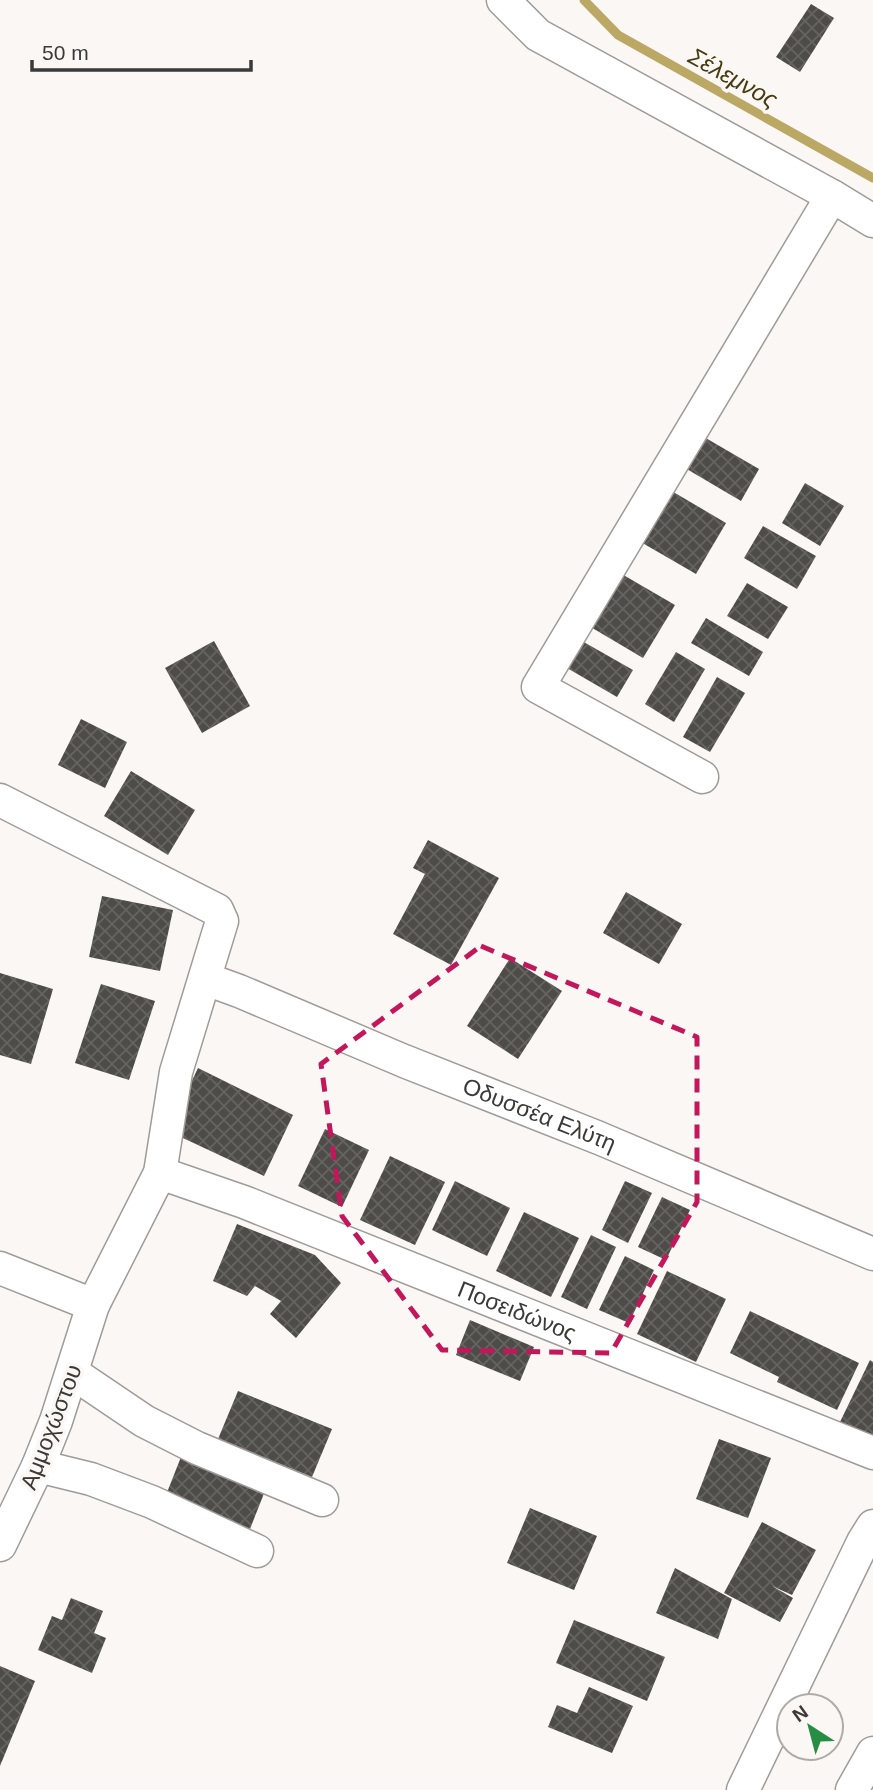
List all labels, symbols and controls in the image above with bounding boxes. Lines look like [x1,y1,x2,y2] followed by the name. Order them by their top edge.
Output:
[32,28,250,72] scale bar
[42,41,89,64] text: 50 m
[683,42,783,113] water label: Σέλεμνος
[459,1073,620,1157] street label: Οδυσσέα Ελύτη
[454,1276,580,1346] street label: Ποσειδώνος
[15,1361,87,1493] street label: Αμμοχώστου
[775,1692,845,1762] north arrow
[789,1701,812,1726] text: N

